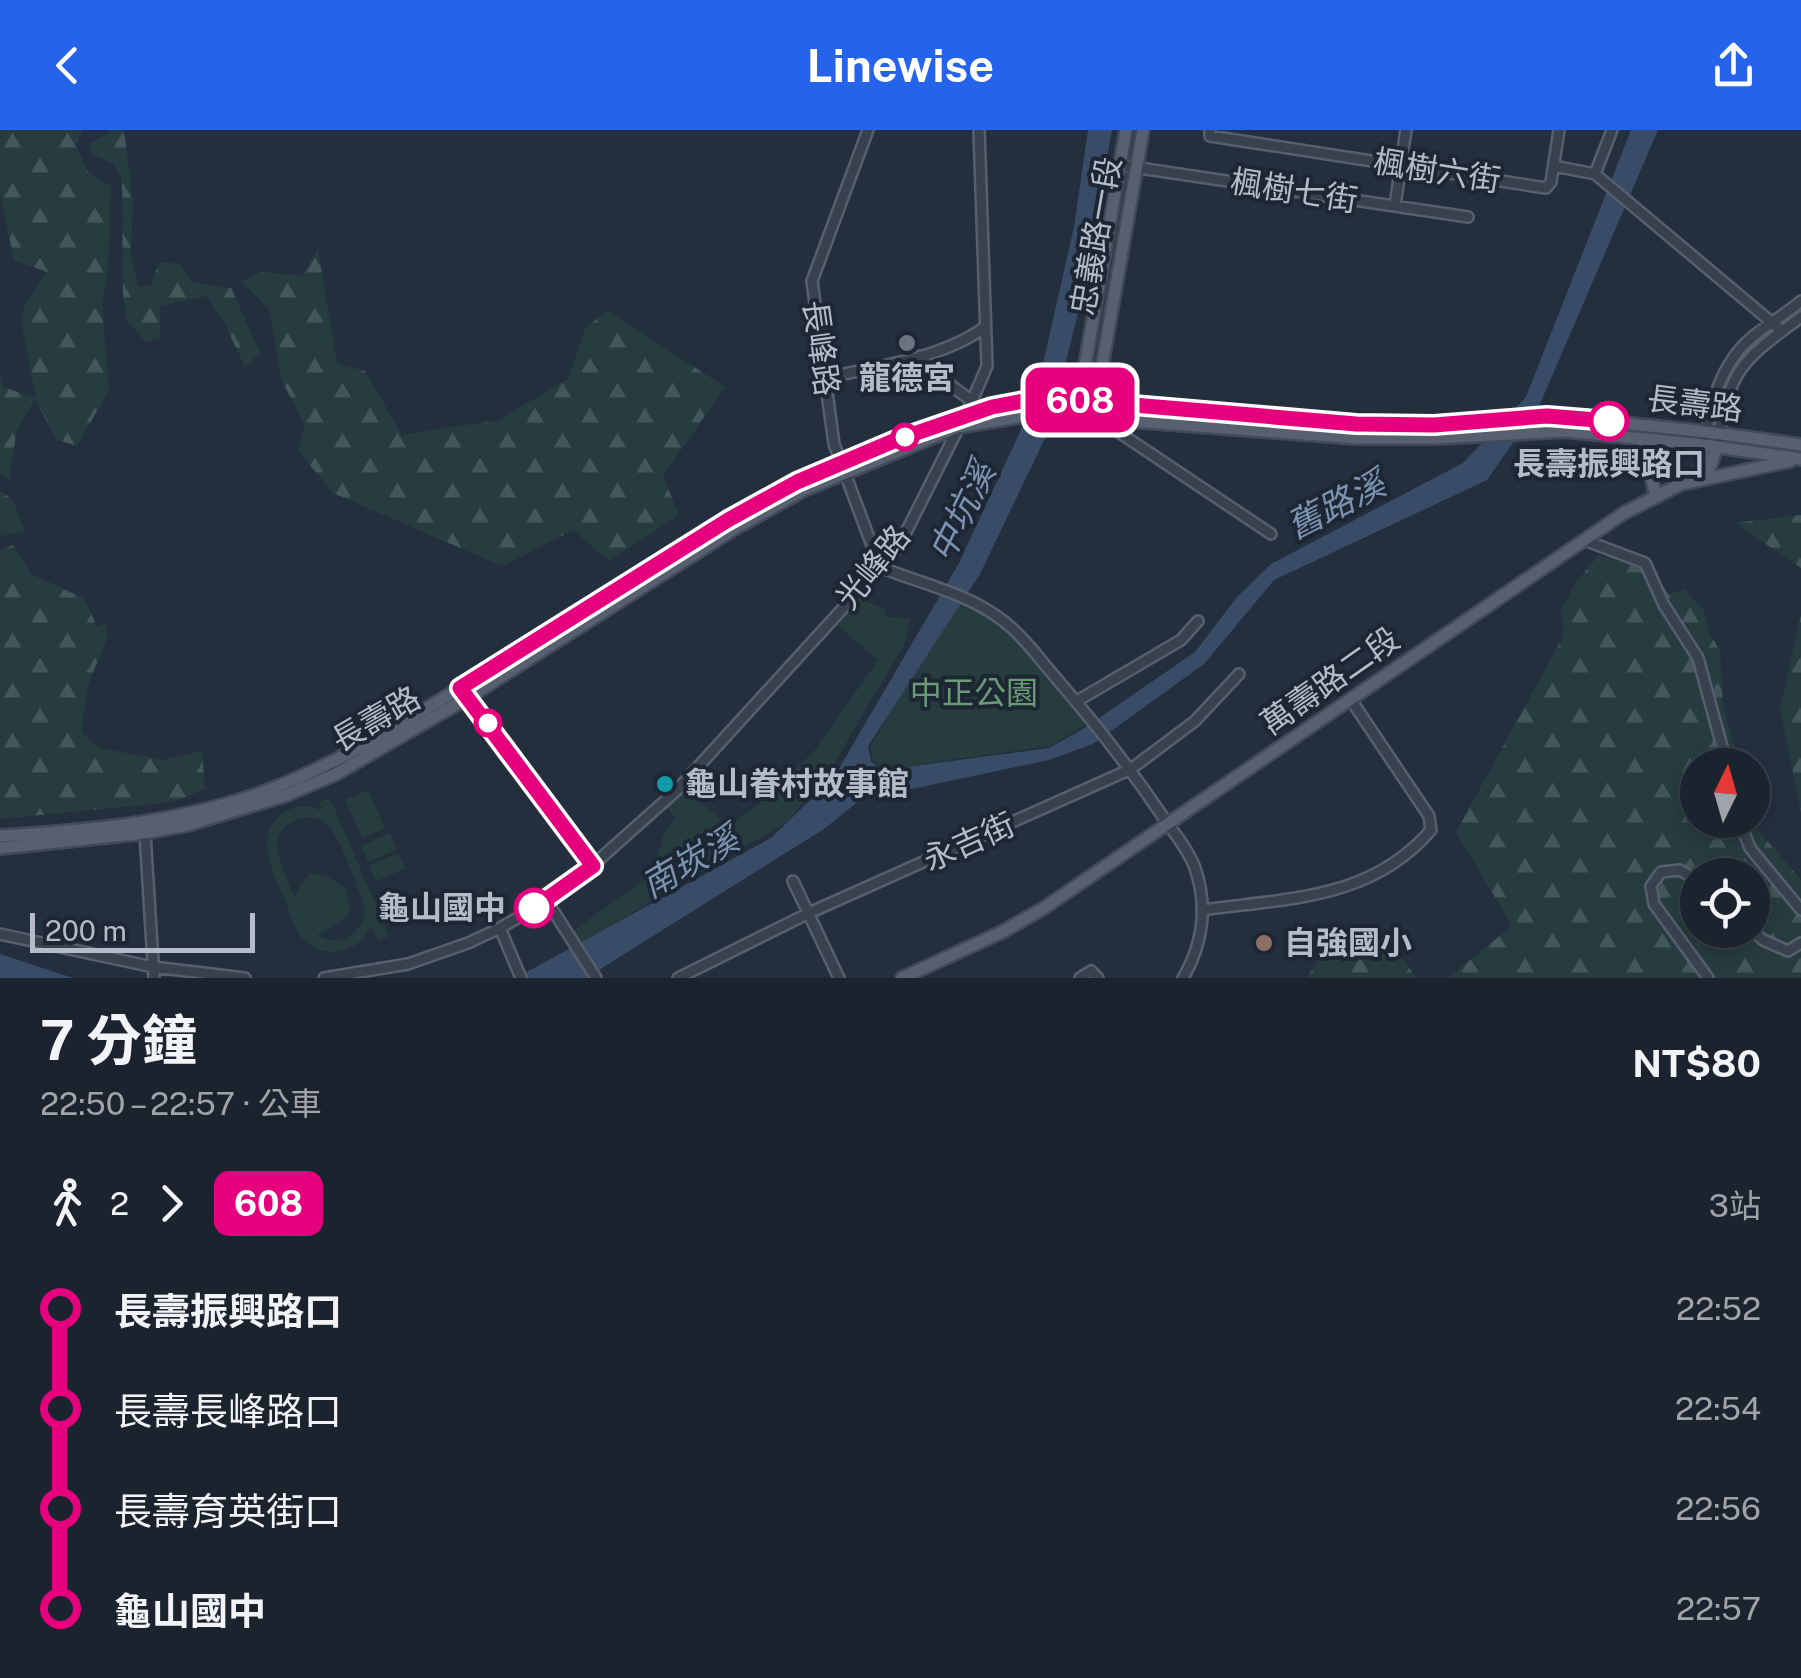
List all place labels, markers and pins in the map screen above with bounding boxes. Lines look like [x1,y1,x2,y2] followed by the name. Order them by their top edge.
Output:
[896,332,918,354] marker: 龍德宮
[859,359,955,396] place label: 龍德宮
[1590,402,1628,440] marker: 長壽振興路口
[892,424,918,450] unlabelled marker
[1513,445,1705,482] place label: 長壽振興路口
[475,710,501,736] unlabelled marker
[685,765,909,802] place label: 龜山眷村故事館
[654,773,676,795] marker: 龜山眷村故事館
[378,889,506,926] place label: 龜山國中
[515,889,553,927] marker: 龜山國中
[1284,924,1412,961] place label: 自強國小
[1253,932,1275,954] marker: 自強國小

